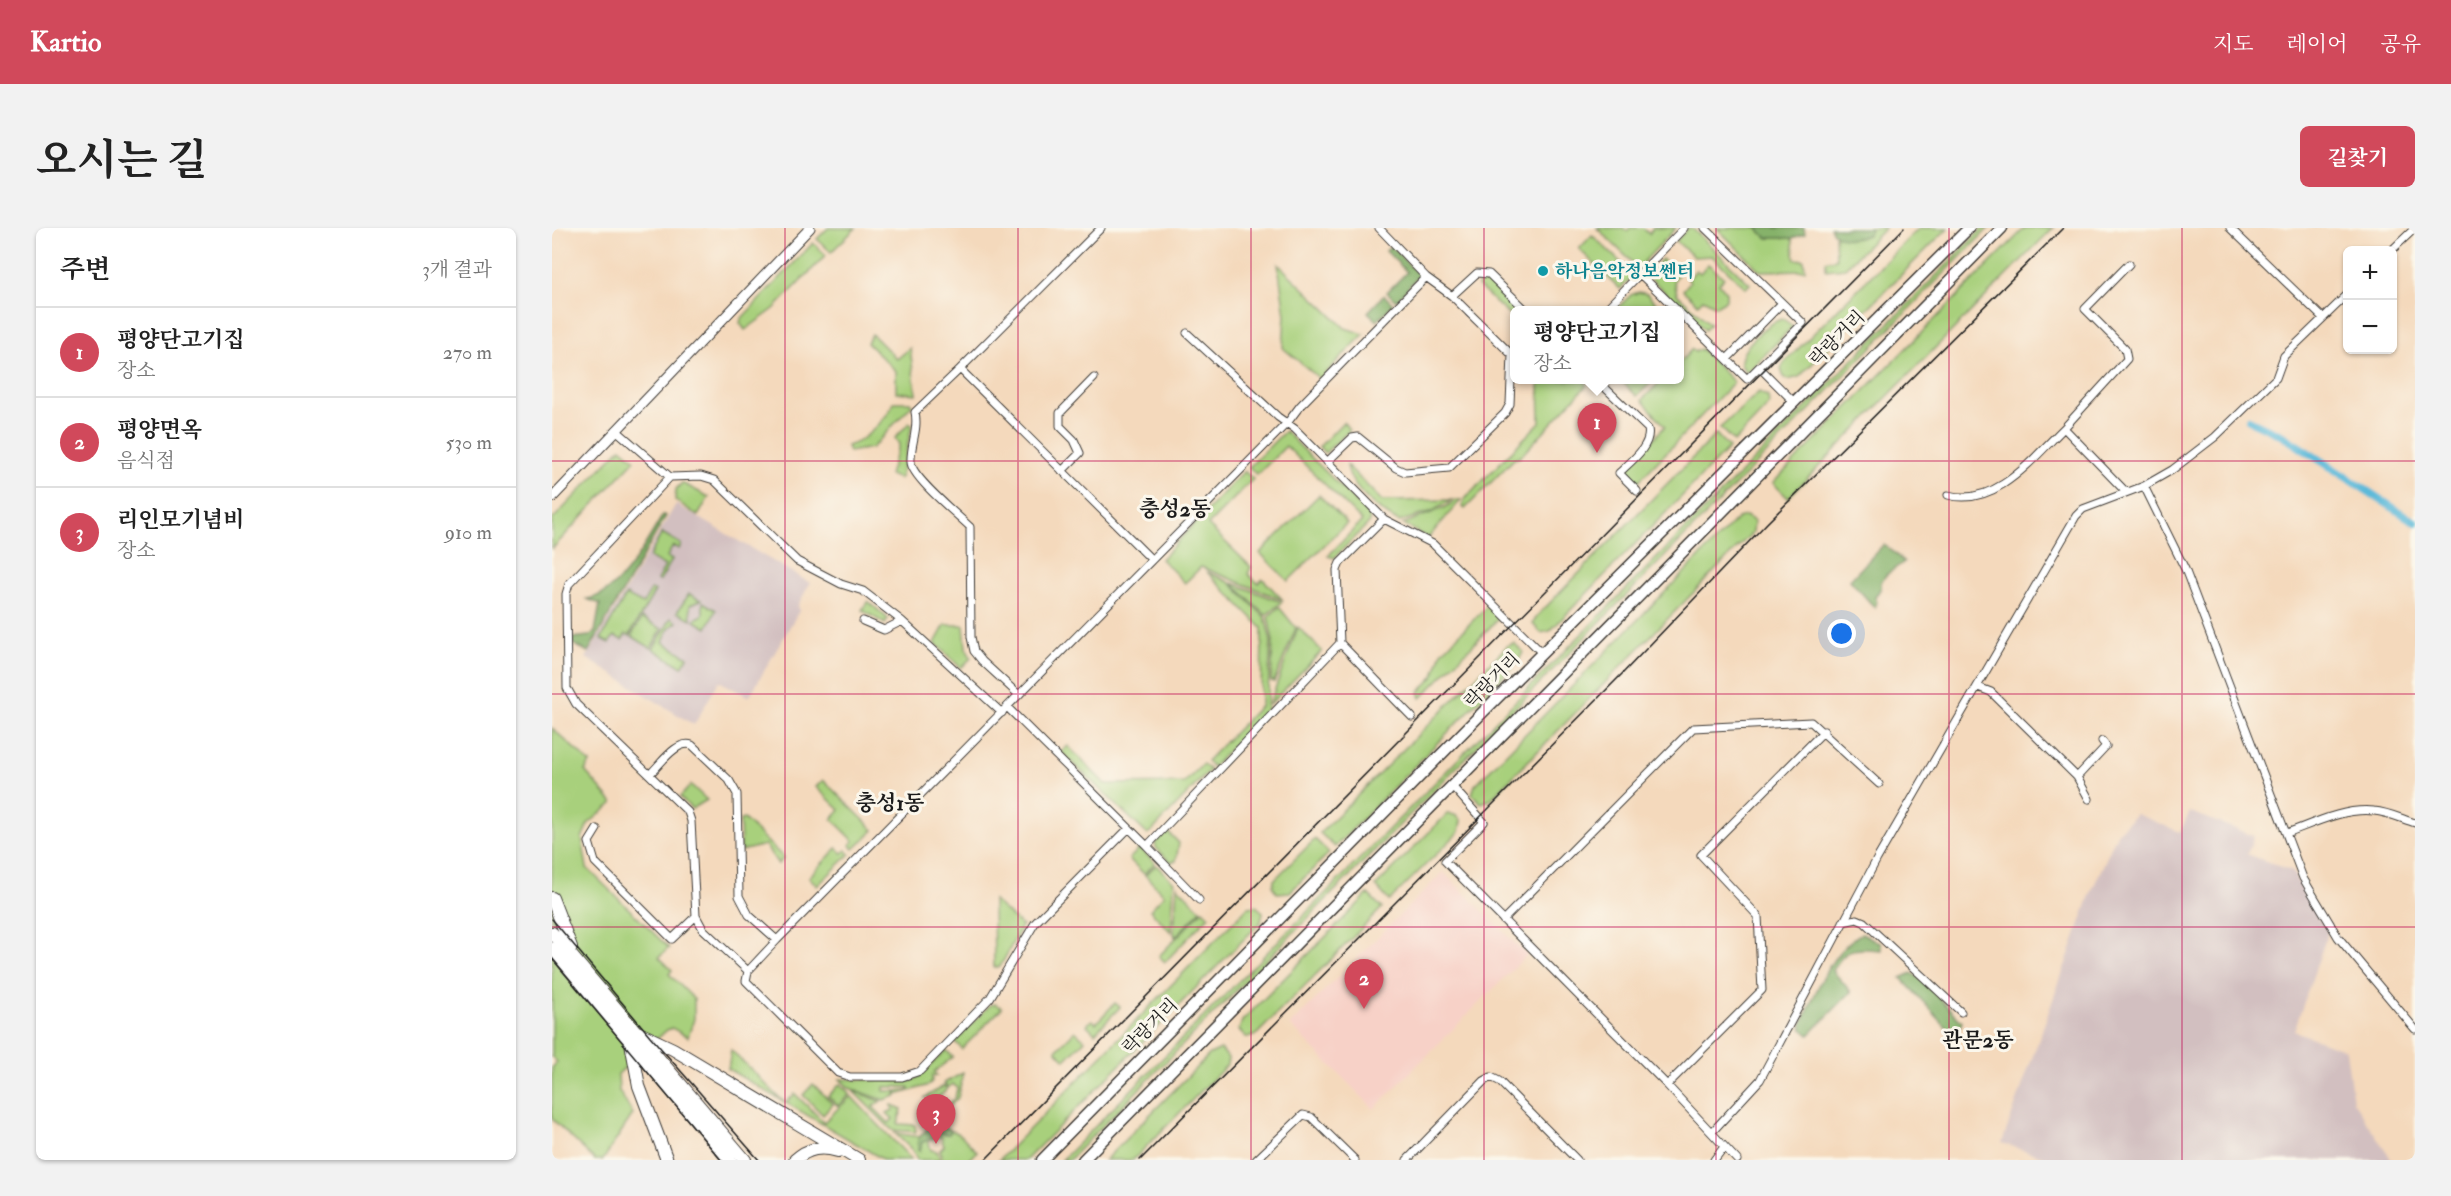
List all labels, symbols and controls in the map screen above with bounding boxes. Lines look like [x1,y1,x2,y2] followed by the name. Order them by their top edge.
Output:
[30,25,101,60] text: Kartio
[2213,31,2254,58] text: 지도
[2287,31,2347,58] text: 레이어
[2380,31,2421,58] text: 공유
[2300,126,2415,187] button: 길찾기
[36,135,207,187] text: 오시는 길
[2343,246,2397,354] map controls
[2343,246,2397,300] button: +
[60,254,110,286] text: 주변
[422,257,492,282] text: 3개 결과
[1555,260,1694,283] place label: 하나음악정보쎈터
[1536,264,1550,278] marker: 하나음악정보쎈터
[2343,300,2397,354] button: −
[1510,306,1684,384] popup
[1805,306,1870,371] street label: 락랑거리
[1533,319,1661,347] text: 평양단고기집
[117,326,245,354] text: 평양단고기집
[76,340,83,365] text: 1
[443,340,492,365] text: 270 m
[1533,351,1572,376] text: 장소
[117,358,156,383] text: 장소
[1578,404,1616,453] pin: 1
[117,416,202,444] text: 평양면옥
[74,430,85,455] text: 2
[446,430,492,455] text: 530 m
[117,448,175,473] text: 음식점
[1139,496,1211,523] district label: 충성2동
[117,506,245,534] text: 리인모기념비
[76,520,83,545] text: 3
[445,520,492,545] text: 910 m
[117,538,156,563] text: 장소
[1827,619,1856,648] your location
[1460,648,1525,713] street label: 락랑거리
[856,790,924,817] district label: 충성1동
[1344,960,1384,1009] pin: 2
[1118,994,1183,1059] street label: 락랑거리
[1942,1027,2014,1054] district label: 관문2동
[916,1094,956,1144] pin: 3

